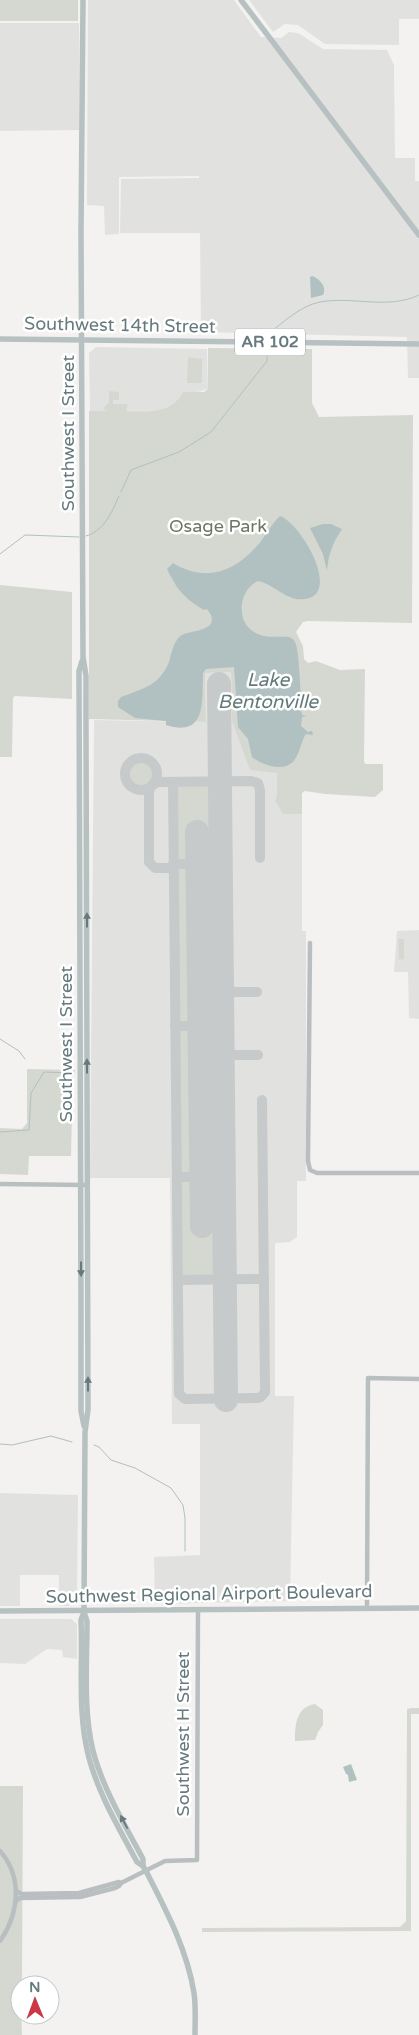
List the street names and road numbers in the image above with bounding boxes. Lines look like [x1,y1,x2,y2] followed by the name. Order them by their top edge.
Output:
[24,312,216,338] street label: Southwest 14th Street
[235,328,305,356] road number: AR 102
[57,355,79,511] street label: Southwest I Street
[55,966,77,1122] street label: Southwest I Street
[45,1580,373,1608] street label: Southwest Regional Airport Boulevard
[172,1651,194,1816] street label: Southwest H Street

